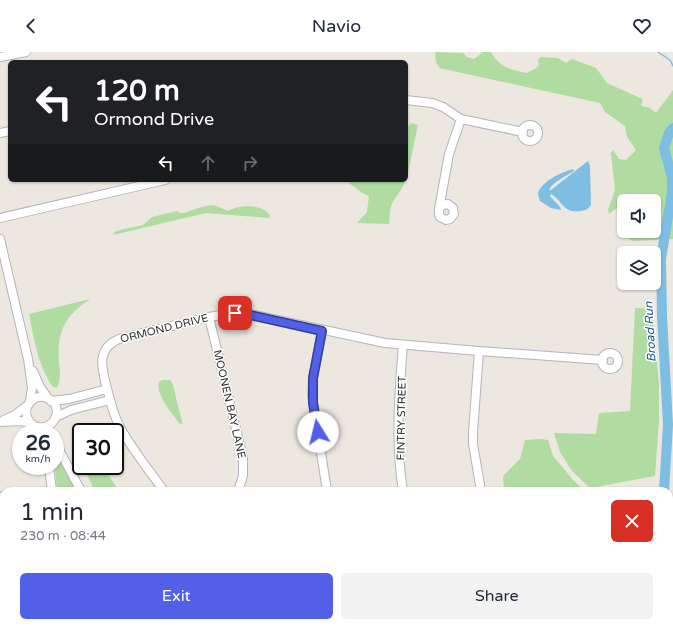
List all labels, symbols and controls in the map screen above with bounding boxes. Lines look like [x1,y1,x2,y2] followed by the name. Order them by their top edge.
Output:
[20,15,42,37] icon: back
[312,15,361,37] text: Navio
[631,15,653,37] icon: heart
[94,74,180,108] text: 120 m
[28,76,80,128] icon: left
[94,108,214,130] text: Ormond Drive
[155,152,177,174] icon: left
[197,152,219,174] icon: ahead
[239,152,261,174] icon: right
[617,194,661,290] map controls
[617,194,661,238] button: sound
[617,246,661,290] button: layers
[218,296,252,330] pin
[641,301,659,363] water label: Broad Run
[224,302,246,324] icon: arrive
[119,311,209,346] street label: ORMOND DRIVE
[211,348,248,460] street label: MOONEN BAY LANE
[394,375,409,460] street label: FINTRY STREET
[297,411,339,453] position arrow
[72,423,124,475] speed limit sign: 30
[25,432,51,456] text: 26
[25,453,51,465] text: km/h
[20,498,84,527] text: 1 min
[611,500,653,542] button: close
[20,528,106,544] text: 230 m · 08:44
[20,573,333,619] button: Exit
[341,573,653,619] button: Share

